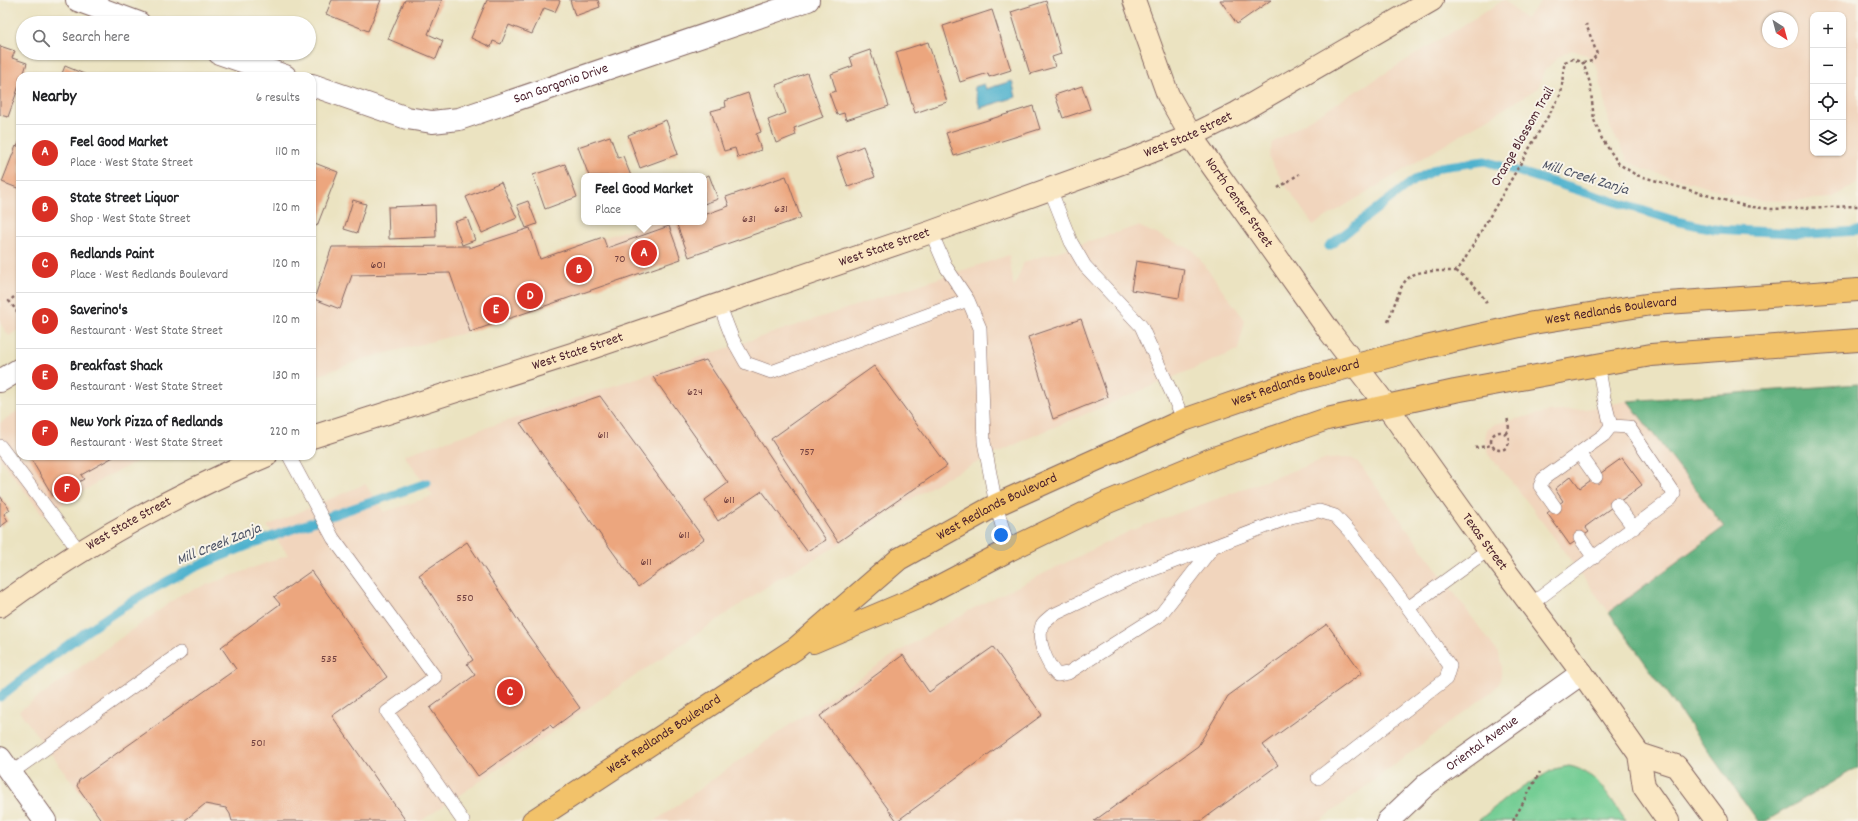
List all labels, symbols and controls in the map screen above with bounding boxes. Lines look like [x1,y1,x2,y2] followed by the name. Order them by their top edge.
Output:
[1762,12,1798,48] north arrow
[1810,12,1846,156] map controls
[1810,12,1846,48] button: +
[16,16,316,60] search box
[30,27,52,49] icon: search
[62,27,130,49] text: Search here
[1810,48,1846,84] button: −
[511,59,611,110] street label: San Gorgonio Drive
[1486,83,1560,191] street label: Orange Blossom Trail
[1810,84,1846,120] button: locate
[32,86,76,110] text: Nearby
[256,89,300,108] text: 6 results
[1141,107,1236,164] street label: West State Street
[1810,120,1846,156] button: layers
[70,132,168,154] text: Feel Good Market
[41,143,49,162] text: A
[275,143,300,162] text: 110 m
[70,154,193,173] text: Place · West State Street
[1200,154,1277,252] street label: North Center Street
[1539,154,1632,202] water label: Mill Creek Zanja
[581,173,707,225] popup
[595,179,693,201] text: Feel Good Market
[70,188,179,210] text: State Street Liquor
[42,199,48,218] text: B
[272,199,300,218] text: 120 m
[595,201,621,220] text: Place
[774,201,788,218] house number: 631
[70,210,191,229] text: Shop · West State Street
[742,211,756,228] house number: 631
[836,223,933,273] street label: West State Street
[631,238,657,268] pin: A
[70,244,154,266] text: Redlands Paint
[614,251,626,268] house number: 70
[42,255,48,274] text: C
[272,255,300,274] text: 120 m
[566,255,592,285] pin: B
[370,257,386,274] house number: 601
[70,266,228,285] text: Place · West Redlands Boulevard
[517,281,543,311] pin: D
[1544,292,1678,331] street label: West Redlands Boulevard
[483,295,509,325] pin: E
[70,300,128,322] text: Saverino's
[42,311,48,330] text: D
[272,311,300,330] text: 120 m
[70,322,223,341] text: Restaurant · West State Street
[529,328,626,376] street label: West State Street
[1229,355,1362,413] street label: West Redlands Boulevard
[70,356,163,378] text: Breakfast Shack
[42,367,48,386] text: E
[272,367,300,386] text: 130 m
[70,378,223,397] text: Restaurant · West State Street
[687,384,703,401] house number: 624
[70,412,223,434] text: New York Pizza of Redlands
[42,423,48,442] text: F
[270,423,300,442] text: 220 m
[597,427,609,444] house number: 611
[70,434,223,453] text: Restaurant · West State Street
[800,444,815,461] house number: 757
[933,469,1061,546] street label: West Redlands Boulevard
[54,474,80,504] pin: F
[82,492,175,556] street label: West State Street
[723,492,735,509] house number: 611
[1457,509,1512,575] street label: Texas Street
[173,518,265,572] water label: Mill Creek Zanja
[991,525,1011,545] your location
[678,527,690,544] house number: 611
[640,554,652,571] house number: 611
[456,590,474,607] house number: 550
[321,651,337,668] house number: 535
[497,677,523,707] pin: C
[603,690,725,780] street label: West Redlands Boulevard
[1442,711,1523,777] street label: Oriental Avenue
[251,735,265,752] house number: 501

